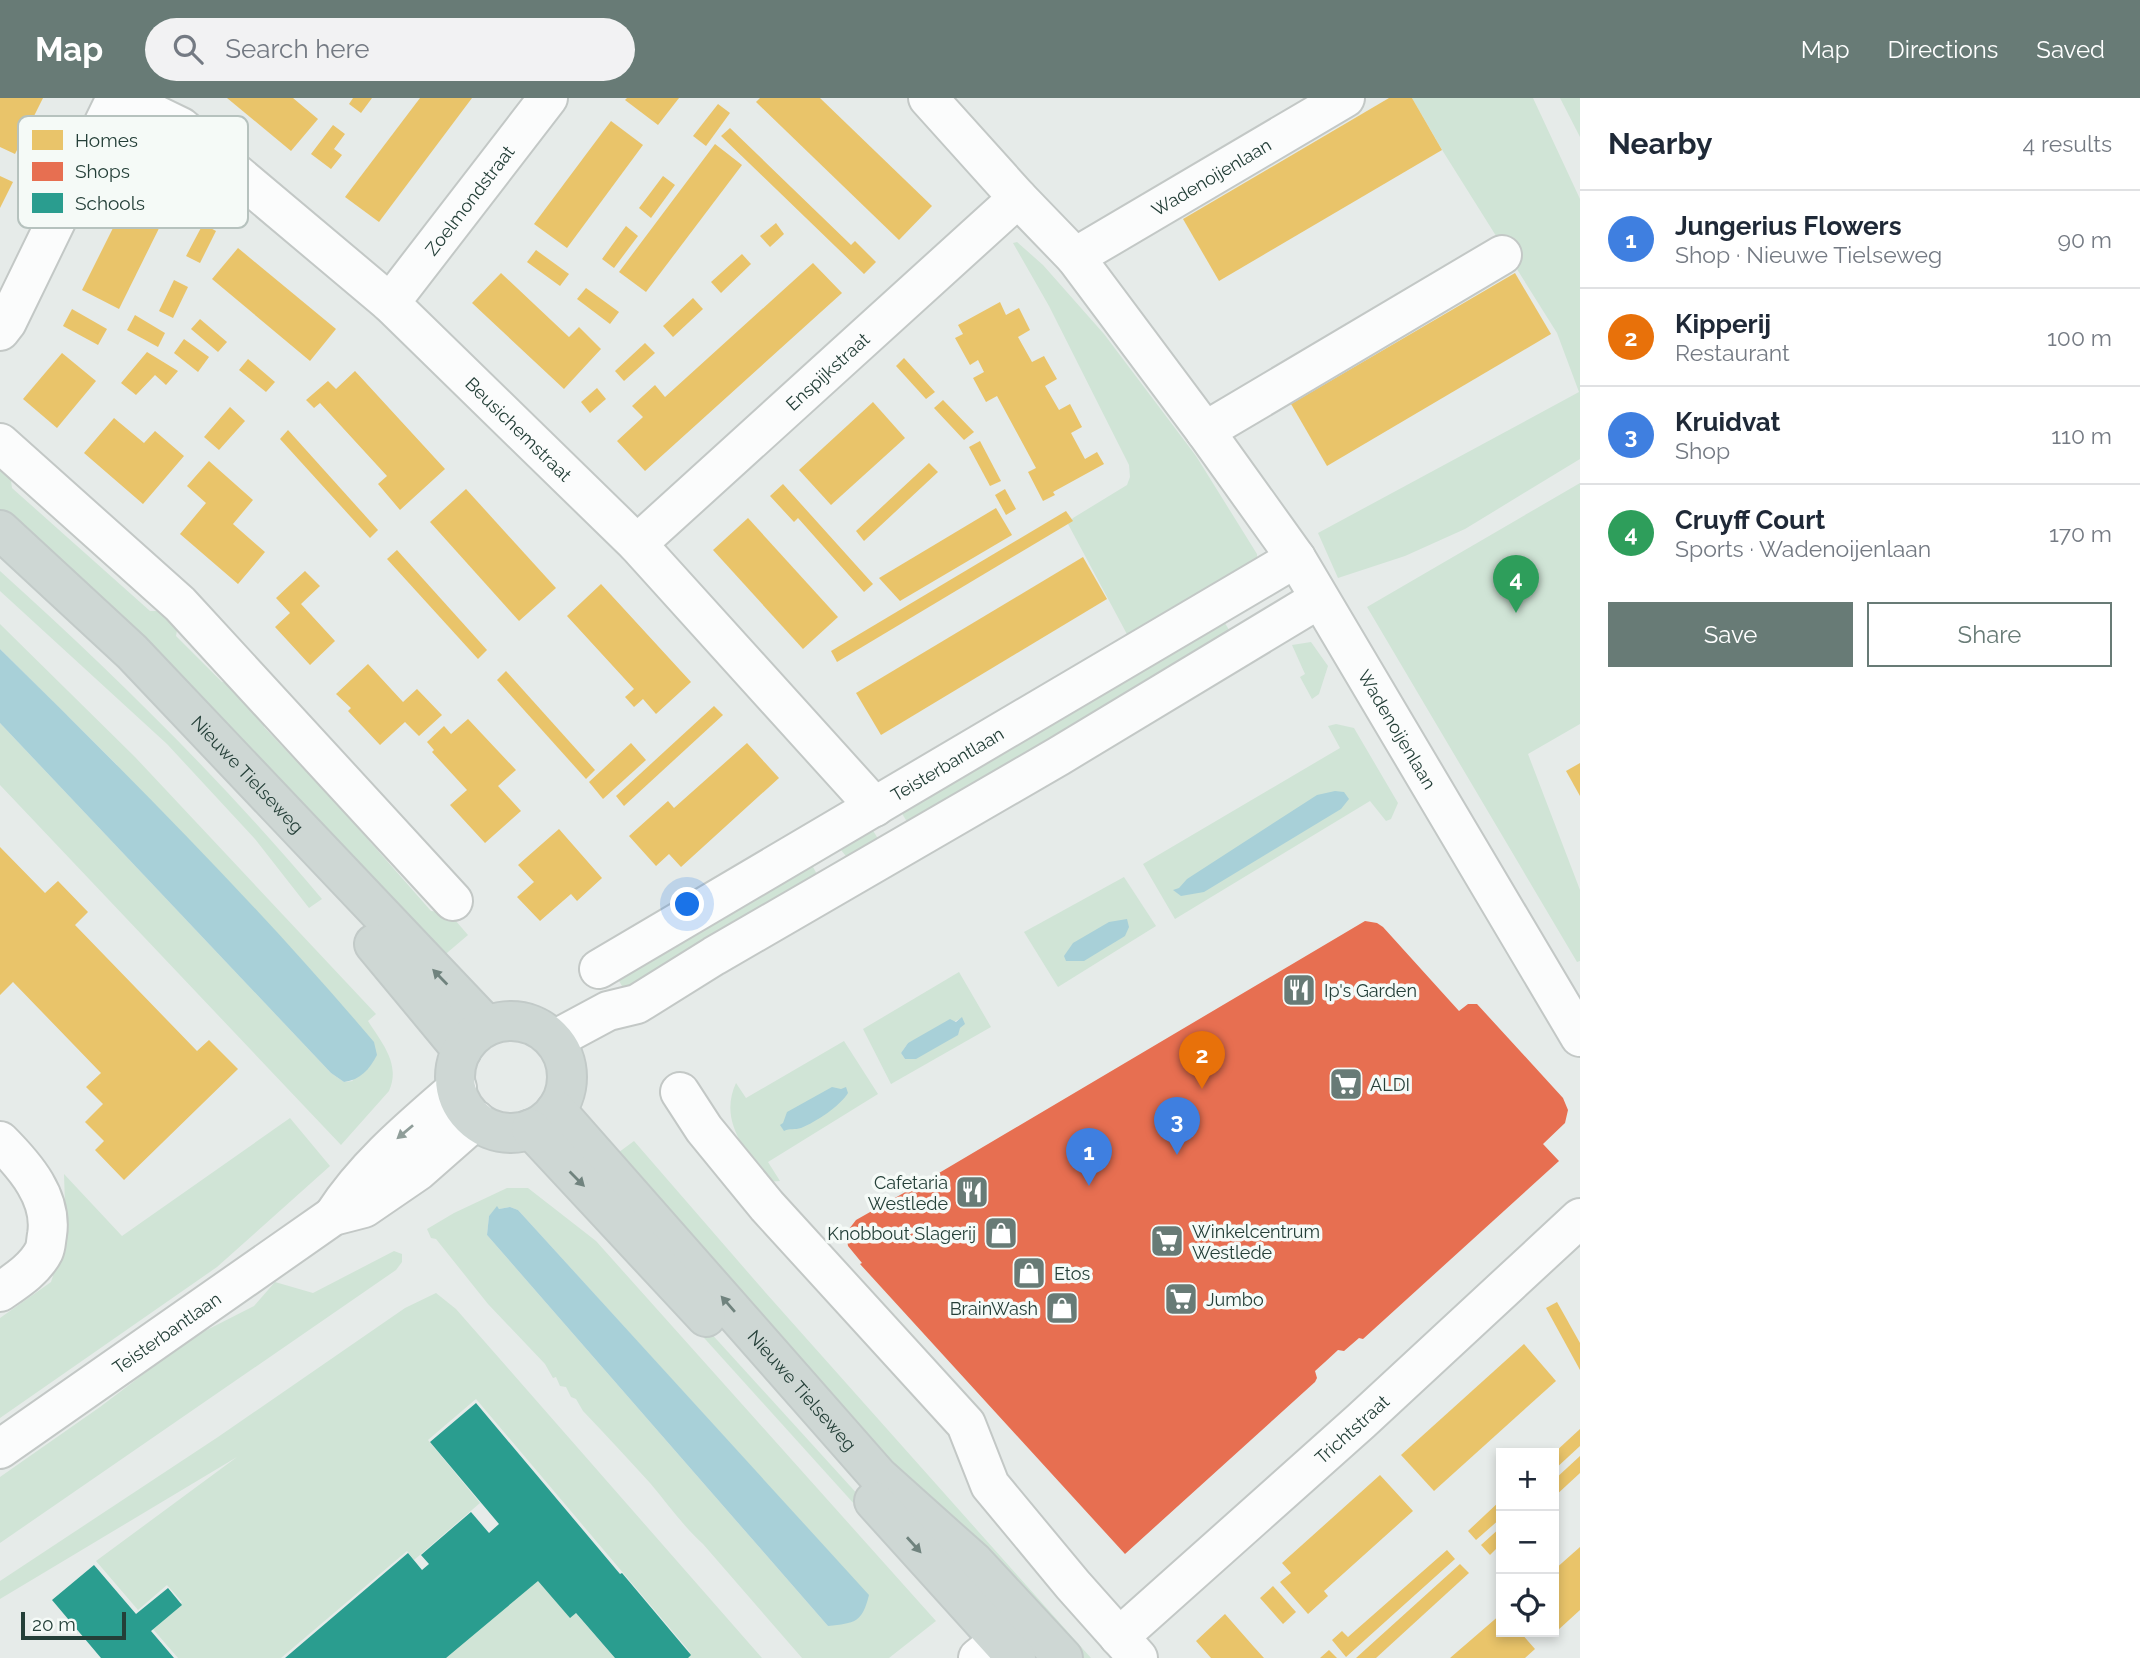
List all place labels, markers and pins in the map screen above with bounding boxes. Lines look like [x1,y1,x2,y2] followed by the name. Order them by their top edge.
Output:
[1493,555,1539,613] pin: 4
[1280,971,1318,1009] restaurant icon: Ip's Garden
[1324,980,1417,1001] place label: Ip's Garden
[1179,1031,1225,1089] pin: 2
[1327,1065,1365,1103] supermarket icon: ALDI
[1370,1074,1410,1095] place label: ALDI
[1154,1097,1200,1155] pin: 3
[1066,1128,1112,1186] pin: 1
[868,1172,948,1214] place label: Cafetaria Westlede
[953,1173,991,1211] restaurant icon: Cafetaria Westlede
[982,1214,1020,1252] shop icon: Knobbout Slagerij
[1192,1221,1320,1263] place label: Winkelcentrum Westlede
[1148,1222,1186,1260] supermarket icon: Winkelcentrum Westlede
[827,1223,976,1244] place label: Knobbout Slagerij
[1010,1254,1048,1292] shop icon: Etos
[1054,1263,1090,1284] place label: Etos
[1162,1280,1200,1318] supermarket icon: Jumbo
[1043,1289,1081,1327] shop icon: BrainWash
[1206,1289,1264,1310] place label: Jumbo
[950,1298,1038,1319] place label: BrainWash

